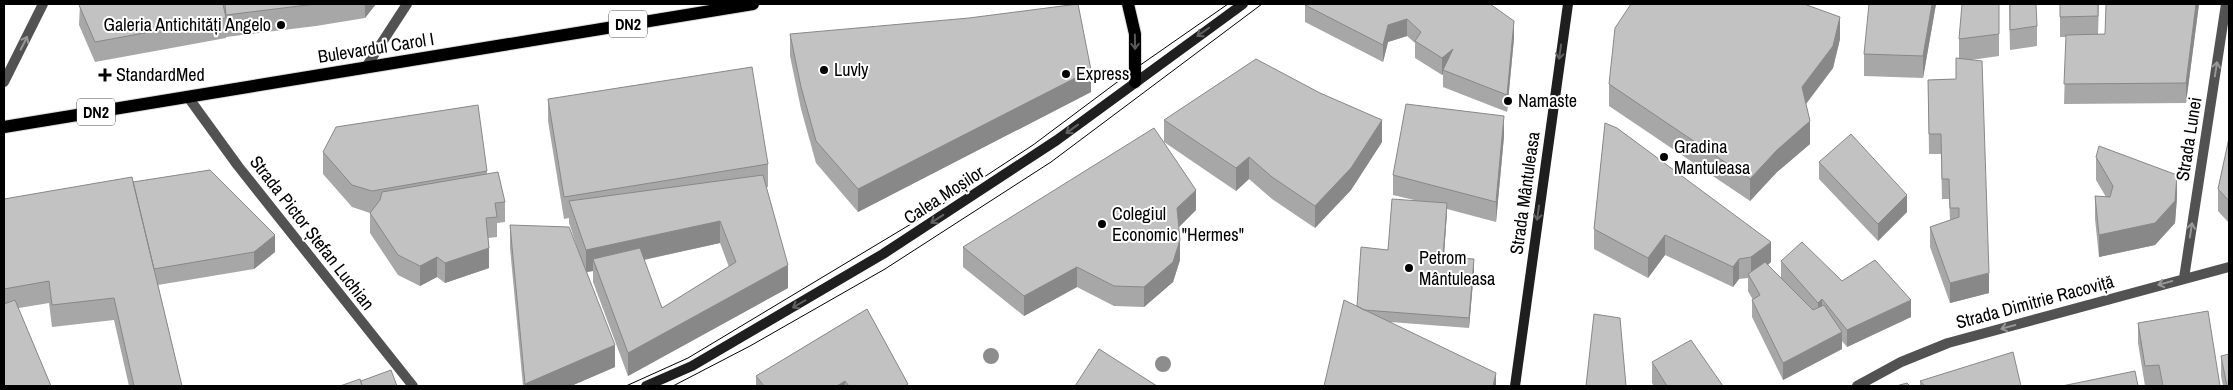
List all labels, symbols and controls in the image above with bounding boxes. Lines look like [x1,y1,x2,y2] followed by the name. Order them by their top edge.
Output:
[609,10,647,38] road number: DN2
[104,12,271,37] place label: Galeria Antichități Angelo
[275,19,287,31] marker: Galeria Antichități Angelo
[316,26,436,69] street label: Bulevardul Carol I
[1196,27,1210,37] one-way arrow
[1130,34,1140,50] one-way arrow
[20,36,29,51] one-way arrow
[1555,43,1565,59] one-way arrow
[834,57,869,82] place label: Luvly
[1076,61,1129,86] place label: Express
[116,62,205,87] place label: StandardMed
[2211,62,2221,78] one-way arrow
[818,64,830,76] marker: Luvly
[98,68,112,82] marker: StandardMed
[1060,68,1072,80] marker: Express
[1518,88,1577,113] place label: Namaste
[1502,95,1514,107] marker: Namaste
[2170,95,2207,183] street label: Strada Lunei
[77,98,115,125] road number: DN2
[1066,123,1079,134] one-way arrow
[1504,130,1546,256] street label: Strada Mântuleasa
[1674,134,1750,180] place label: Gradina Mantuleasa
[244,150,381,315] street label: Strada Pictor Ștefan Luchian
[1658,151,1670,163] marker: Gradina Mantuleasa
[899,159,989,230] street label: Calea Moșilor
[1112,201,1244,247] place label: Colegiul Economic "Hermes"
[1533,205,1543,221] one-way arrow
[930,214,944,224] one-way arrow
[1096,218,1108,230] marker: Colegiul Economic "Hermes"
[2186,222,2196,238] one-way arrow
[1419,245,1495,291] place label: Petrom Mântuleasa
[1403,262,1415,274] marker: Petrom Mântuleasa
[1953,268,2117,335] street label: Strada Dimitrie Racoviță
[2157,279,2173,289] one-way arrow
[792,299,806,309] one-way arrow
[2001,322,2017,332] one-way arrow

